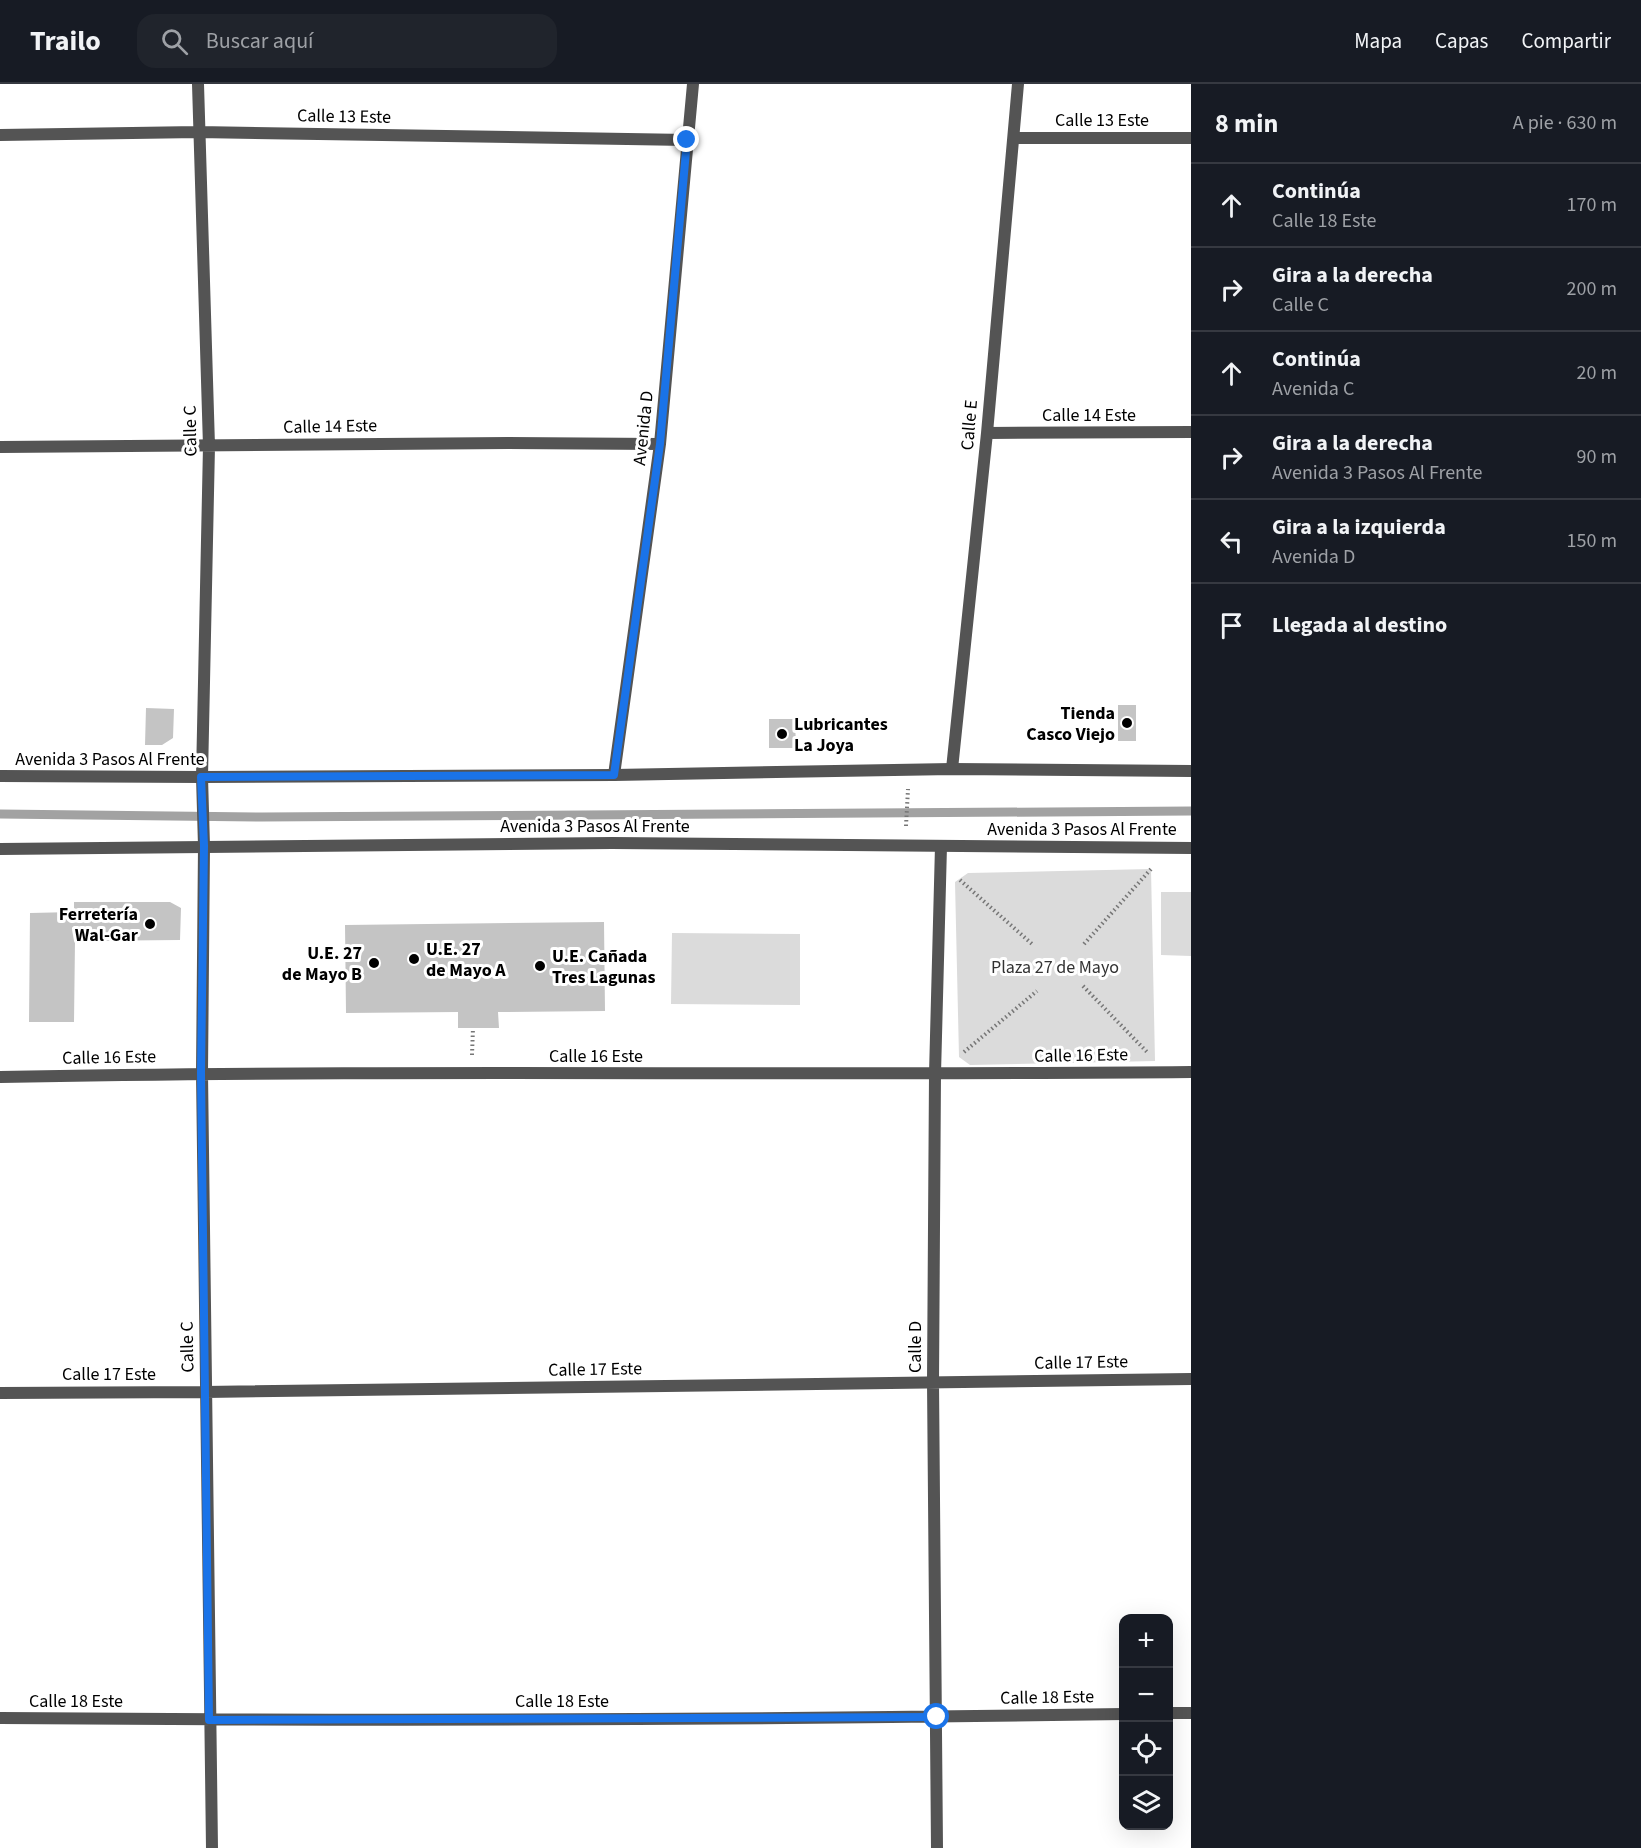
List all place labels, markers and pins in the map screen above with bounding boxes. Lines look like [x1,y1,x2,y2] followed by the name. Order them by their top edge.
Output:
[1026,701,1115,747] place label: Tienda Casco Viejo
[794,712,888,758] place label: Lubricantes La Joya
[1120,716,1134,730] marker: Tienda Casco Viejo
[775,727,789,741] marker: Lubricantes La Joya
[59,902,139,948] place label: Ferretería Wal-Gar
[143,917,157,931] marker: Ferretería Wal-Gar
[426,937,506,983] place label: U.E. 27 de Mayo A
[282,941,362,987] place label: U.E. 27 de Mayo B
[552,944,656,990] place label: U.E. Cañada Tres Lagunas
[407,952,421,966] marker: U.E. 27 de Mayo A
[367,956,381,970] marker: U.E. 27 de Mayo B
[533,959,547,973] marker: U.E. Cañada Tres Lagunas

